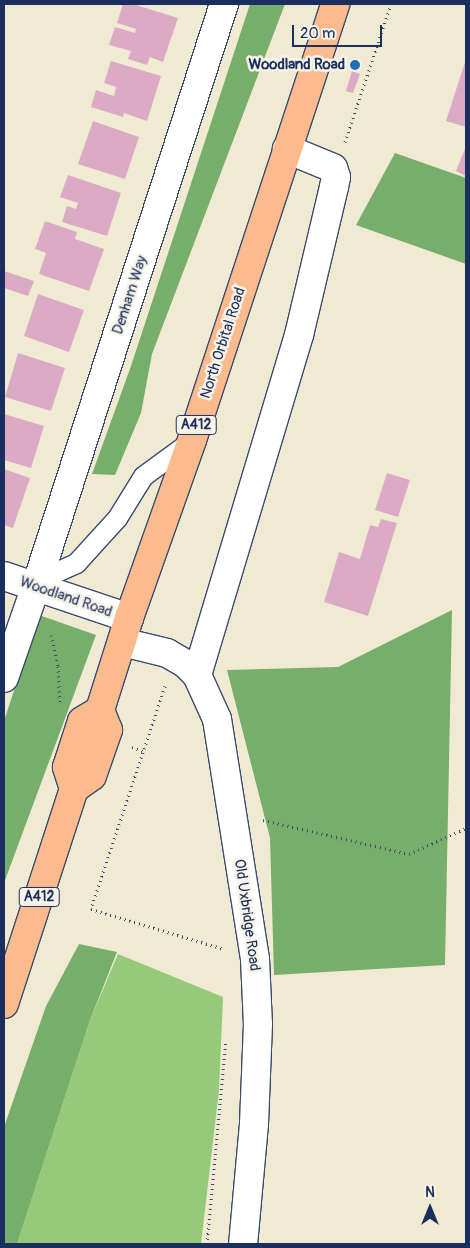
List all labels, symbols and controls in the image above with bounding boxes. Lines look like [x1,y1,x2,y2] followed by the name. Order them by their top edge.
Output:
[295,15,385,47] scale bar
[300,24,335,43] text: 20 m
[248,56,345,74] place label: Woodland Road
[349,59,361,71] marker: Woodland Road
[109,253,151,337] street label: Denham Way
[197,285,249,401] street label: North Orbital Road
[175,414,217,436] road number: A412
[17,573,115,621] street label: Woodland Road
[230,858,264,972] street label: Old Uxbridge Road
[18,886,60,909] road number: A412
[405,1183,455,1233] north arrow
[425,1184,435,1201] text: N

